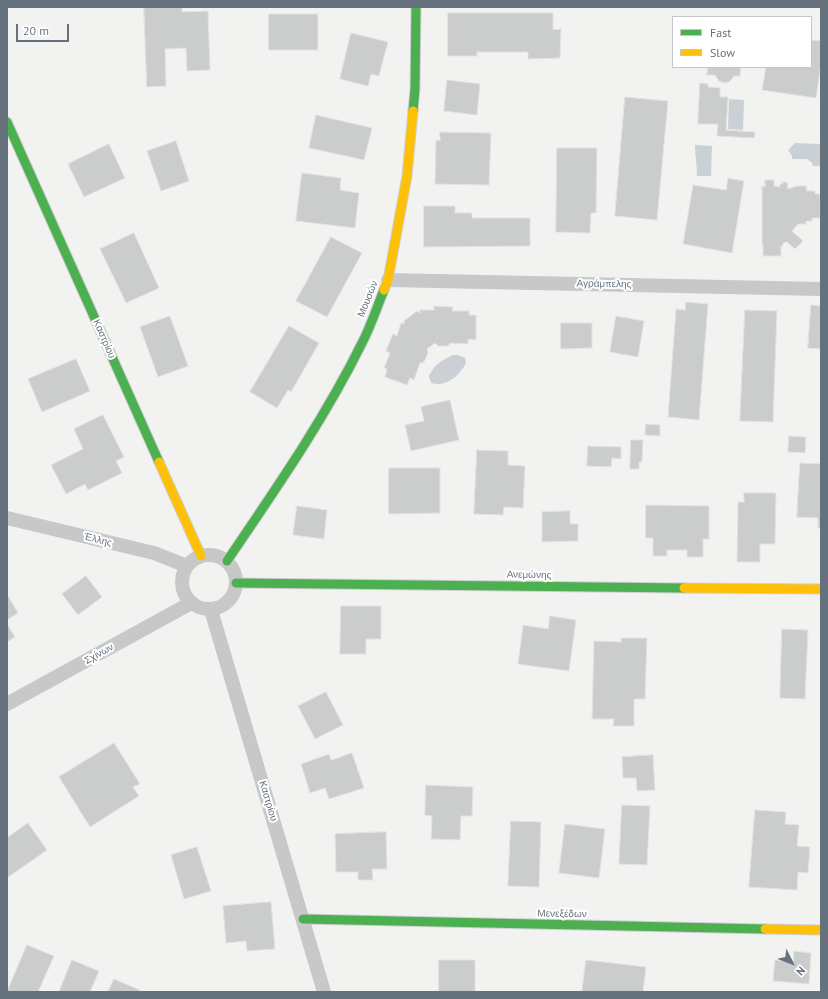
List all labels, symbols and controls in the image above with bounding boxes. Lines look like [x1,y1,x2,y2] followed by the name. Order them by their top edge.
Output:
[18,16,71,42] scale bar
[672,16,812,68] legend
[23,23,49,38] text: 20 m
[710,25,731,40] text: Fast
[710,45,735,60] text: Slow
[576,278,632,290] street label: Αγράμπελης
[355,279,381,319] street label: Μουσών
[90,318,118,360] street label: Καστρίου
[83,531,113,549] street label: Έλλης
[507,569,551,581] street label: Ανεμώνης
[82,641,116,667] street label: Σχίνων
[256,779,280,823] street label: Καστρίου
[537,908,587,920] street label: Μενεξέδων
[772,943,812,983] north arrow
[793,964,809,978] text: N

